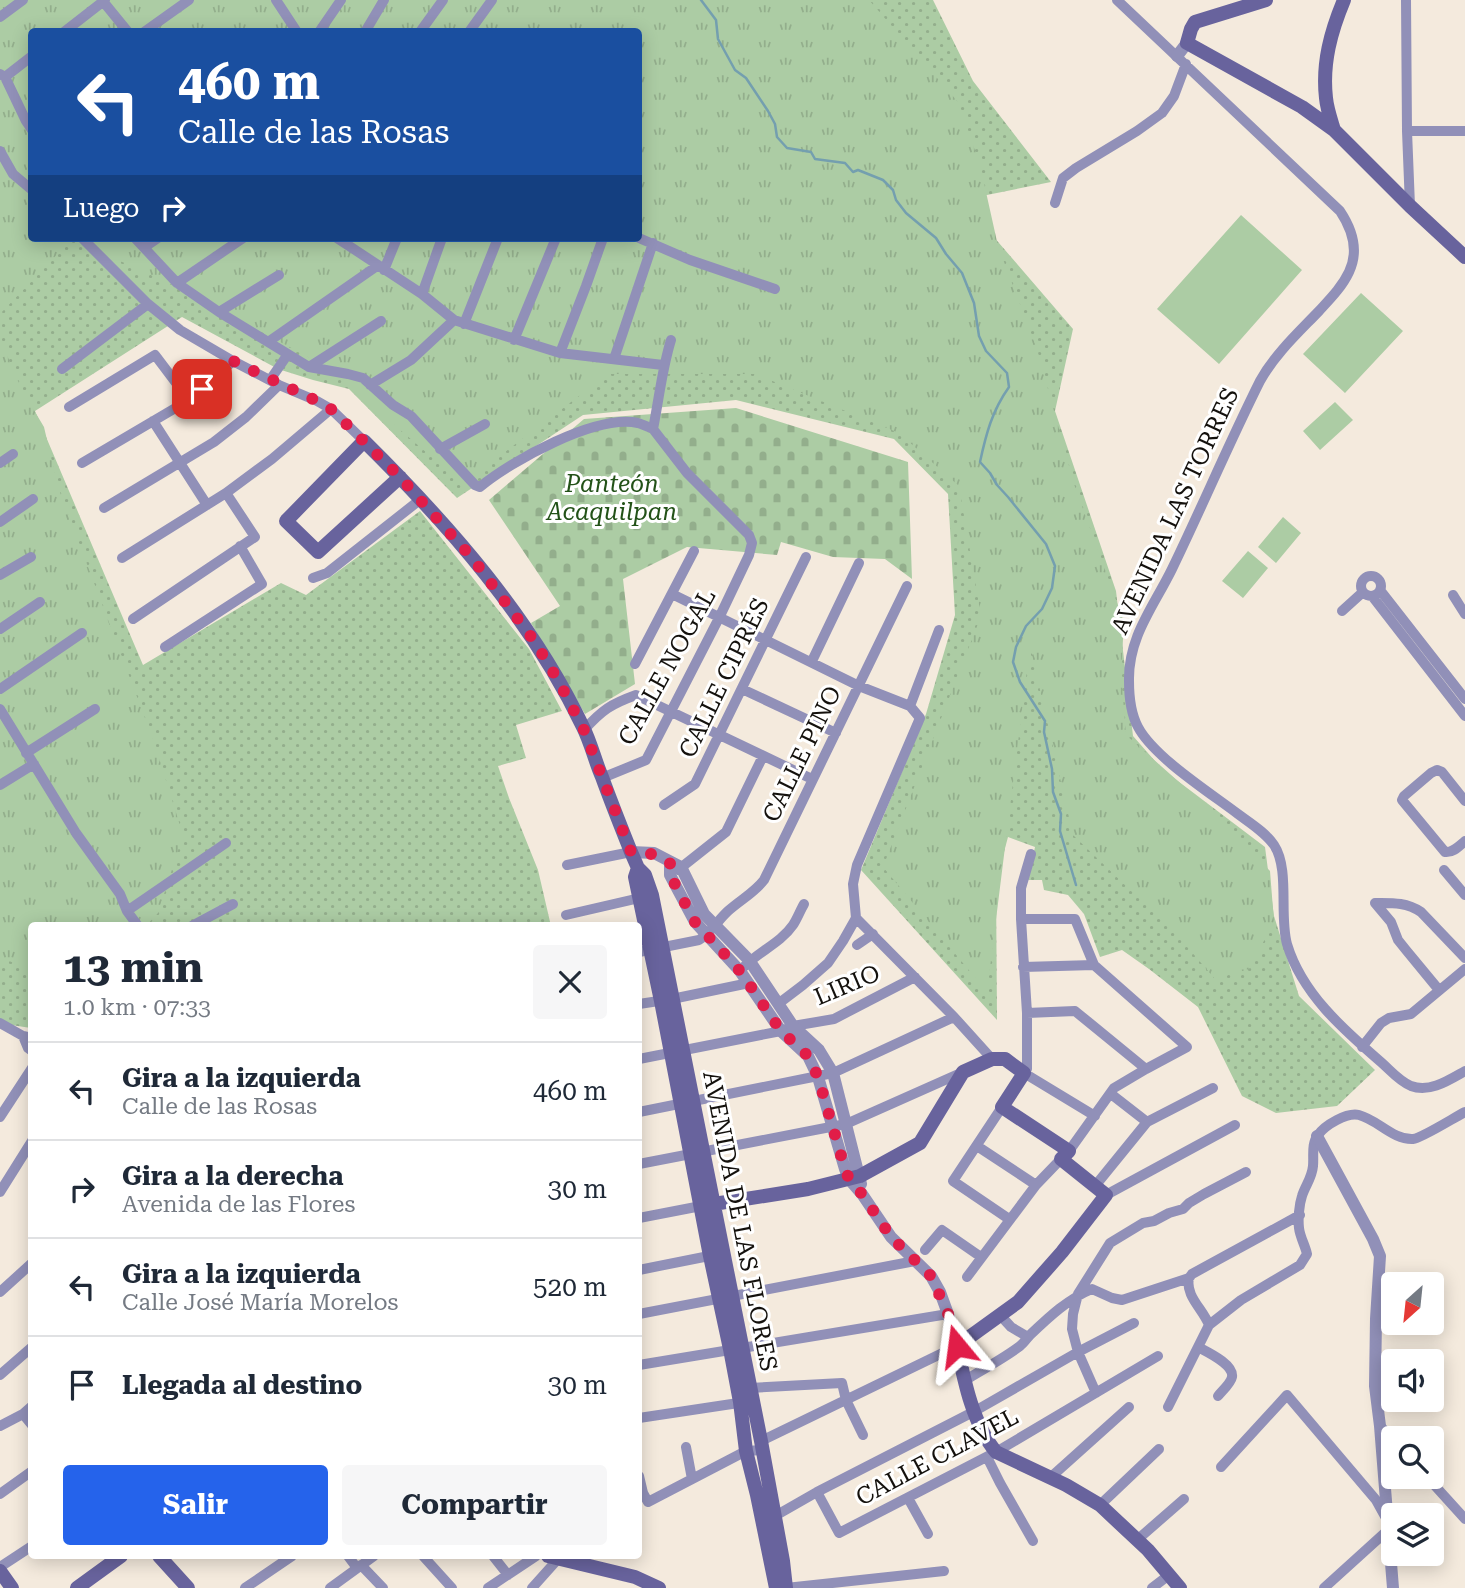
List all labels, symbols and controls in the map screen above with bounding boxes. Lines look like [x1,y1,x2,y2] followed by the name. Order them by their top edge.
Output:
[178,54,320,111] text: 460 m
[63,56,154,147] icon: left
[178,113,449,151] text: Calle de las Rosas
[154,189,192,227] icon: right
[63,193,140,223] text: Luego
[172,359,232,419] pin
[183,370,221,408] icon: arrive
[1106,383,1244,639] street label: AVENIDA LAS TORRES
[545,470,677,526] park label: Panteón Acaquilpan
[613,584,721,750] street label: CALLE NOGAL
[672,593,775,762] street label: CALLE CIPRÉS
[757,681,847,827] street label: CALLE PINO
[63,943,203,992] text: 13 min
[533,945,607,1019] button: close
[810,959,884,1011] street label: LIRIO
[63,994,211,1021] text: 1.0 km · 07:33
[122,1063,361,1093] text: Gira a la izquierda
[697,1068,783,1374] street label: AVENIDA DE LAS FLORES
[63,1072,101,1110] icon: left
[533,1076,607,1106] text: 460 m
[122,1093,317,1120] text: Calle de las Rosas
[122,1161,343,1191] text: Gira a la derecha
[63,1170,101,1208] icon: right
[548,1174,607,1204] text: 30 m
[122,1191,355,1218] text: Avenida de las Flores
[122,1259,361,1289] text: Gira a la izquierda
[63,1268,101,1306] icon: left
[533,1272,607,1302] text: 520 m
[1381,1272,1444,1335] north arrow
[1381,1272,1444,1566] map controls
[122,1289,398,1316] text: Calle José María Morelos
[920,1309,994,1383] position arrow
[1381,1349,1444,1412] button: sound
[63,1366,101,1404] icon: arrive
[122,1370,362,1400] text: Llegada al destino
[548,1370,607,1400] text: 30 m
[851,1402,1023,1512] street label: CALLE CLAVEL
[1381,1426,1444,1489] button: search
[63,1465,328,1545] button: Salir
[342,1465,607,1545] button: Compartir
[1381,1503,1444,1566] button: layers

